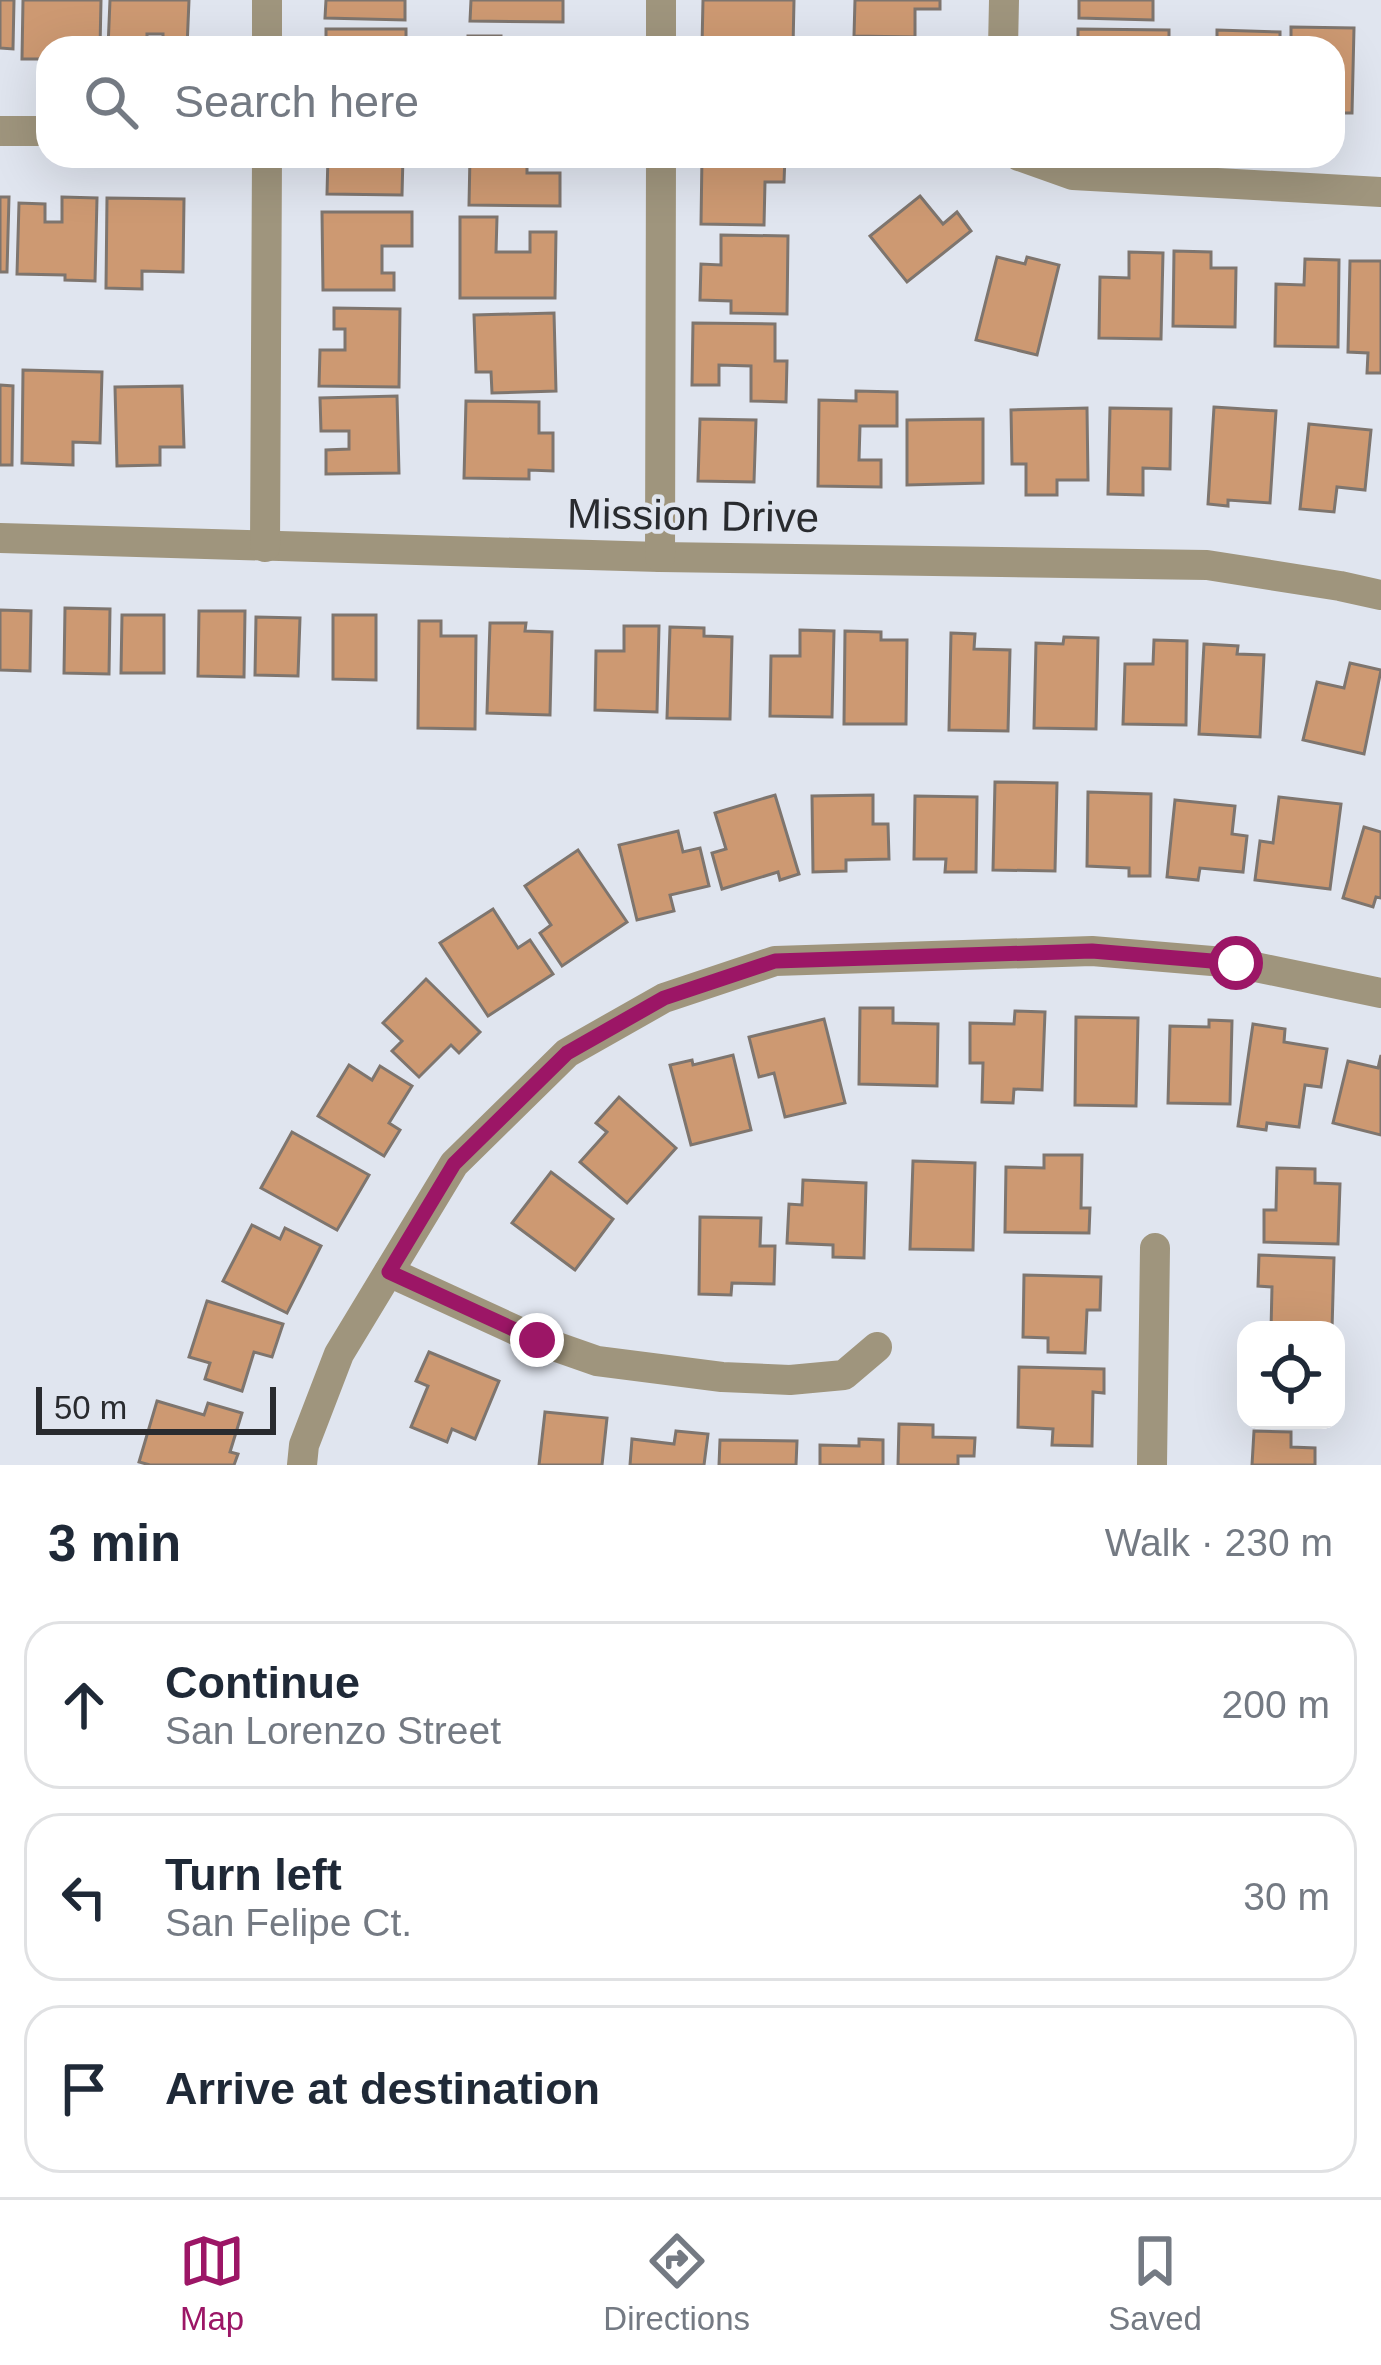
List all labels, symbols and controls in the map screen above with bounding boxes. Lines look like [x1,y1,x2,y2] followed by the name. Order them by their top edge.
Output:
[36,36,1345,168] search box
[78,69,144,135] icon: search
[174,76,419,127] text: Search here
[567,490,819,541] street label: Mission Drive
[1209,936,1263,990] route start
[510,1313,564,1367] route end
[1237,1321,1345,1429] map controls
[1237,1321,1345,1429] button: locate
[36,1381,276,1434] scale bar
[54,1389,127,1426] text: 50 m
[48,1515,181,1572] text: 3 min
[1105,1521,1333,1564] text: Walk · 230 m
[165,1657,360,1708] text: Continue
[51,1672,117,1738] icon: ahead
[1222,1683,1330,1726] text: 200 m
[165,1709,501,1752] text: San Lorenzo Street
[165,1849,342,1900] text: Turn left
[51,1864,117,1930] icon: left
[1243,1875,1330,1918] text: 30 m
[165,1901,412,1944] text: San Felipe Ct.
[51,2056,117,2122] icon: arrive
[165,2063,600,2114] text: Arrive at destination
[179,2228,245,2338] tab: Map
[603,2228,750,2338] tab: Directions
[1108,2228,1202,2338] tab: Saved

